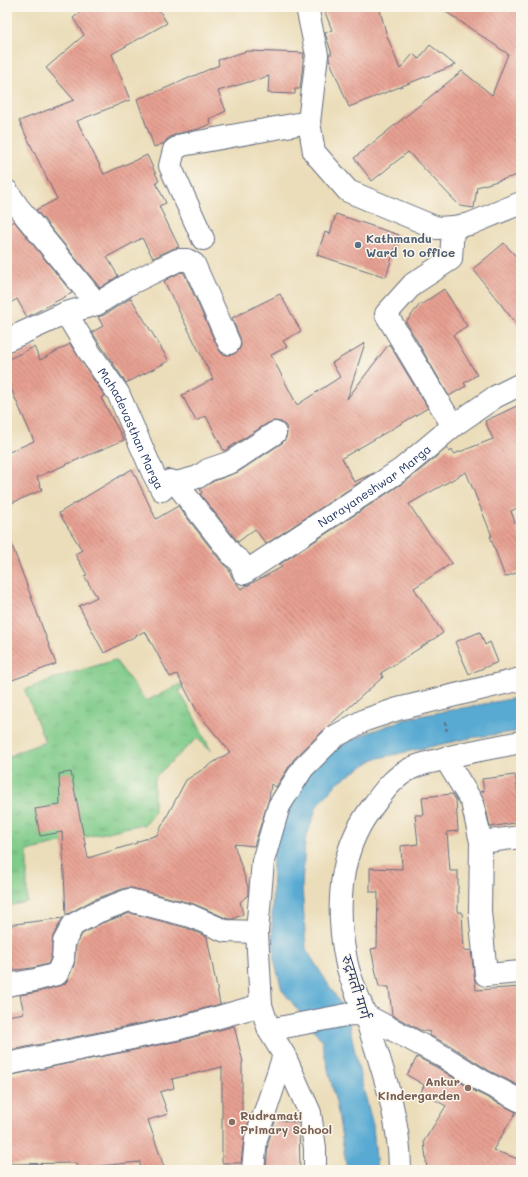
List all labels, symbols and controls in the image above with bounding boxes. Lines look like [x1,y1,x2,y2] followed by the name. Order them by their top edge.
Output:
[366,230,455,260] place label: Kathmandu Ward 10 office
[353,240,363,250] marker: Kathmandu Ward 10 office
[95,364,168,492] street label: Mahadevasthan Marga
[314,440,434,530] street label: Narayaneshwar Marga
[338,952,374,1022] street label: रुद्रमती मार्ग
[378,1073,460,1103] place label: Ankur Kindergarden
[463,1083,473,1093] marker: Ankur Kindergarden
[240,1107,332,1137] place label: Rudramati Primary School
[227,1117,237,1127] marker: Rudramati Primary School

